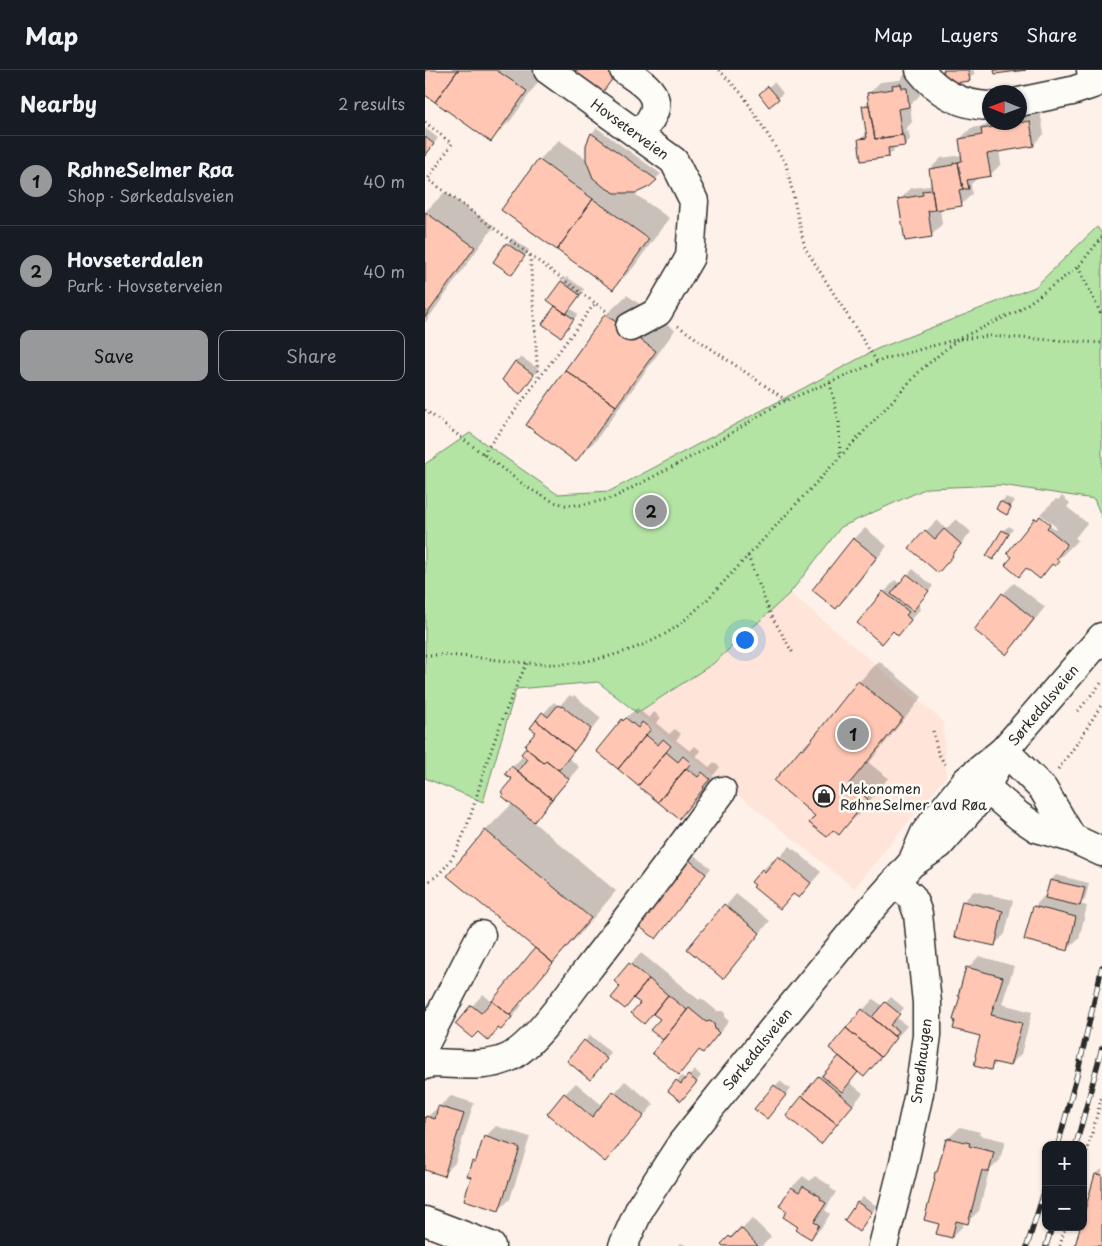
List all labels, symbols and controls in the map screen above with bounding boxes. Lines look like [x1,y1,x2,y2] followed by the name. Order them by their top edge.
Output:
[25,17,78,53] text: Map
[874,21,913,48] text: Map
[941,21,998,48] text: Layers
[1026,21,1077,48] text: Share
[982,85,1027,130] north arrow
[20,87,97,119] text: Nearby
[338,91,405,115] text: 2 results
[587,93,673,165] street label: Hovseterveien
[67,155,234,183] text: RøhneSelmer Røa
[32,169,40,193] text: 1
[363,169,405,193] text: 40 m
[67,183,234,207] text: Shop · Sørkedalsveien
[67,245,203,273] text: Hovseterdalen
[30,259,42,283] text: 2
[363,259,405,283] text: 40 m
[67,273,223,297] text: Park · Hovseterveien
[20,330,208,381] button: Save
[218,330,405,381] button: Share
[635,492,667,530] pin: 2
[732,627,758,653] your location
[1003,660,1083,750] street label: Sørkedalsveien
[837,715,869,753] pin: 1
[840,778,987,815] place label: Mekonomen RøhneSelmer avd Røa
[812,784,836,808] shop icon: Mekonomen RøhneSelmer avd Røa
[717,1003,797,1095] street label: Sørkedalsveien
[905,1017,937,1105] street label: Smedhaugen
[1042,1141,1087,1231] map controls
[1042,1141,1087,1186] button: +
[1042,1186,1087,1231] button: −

